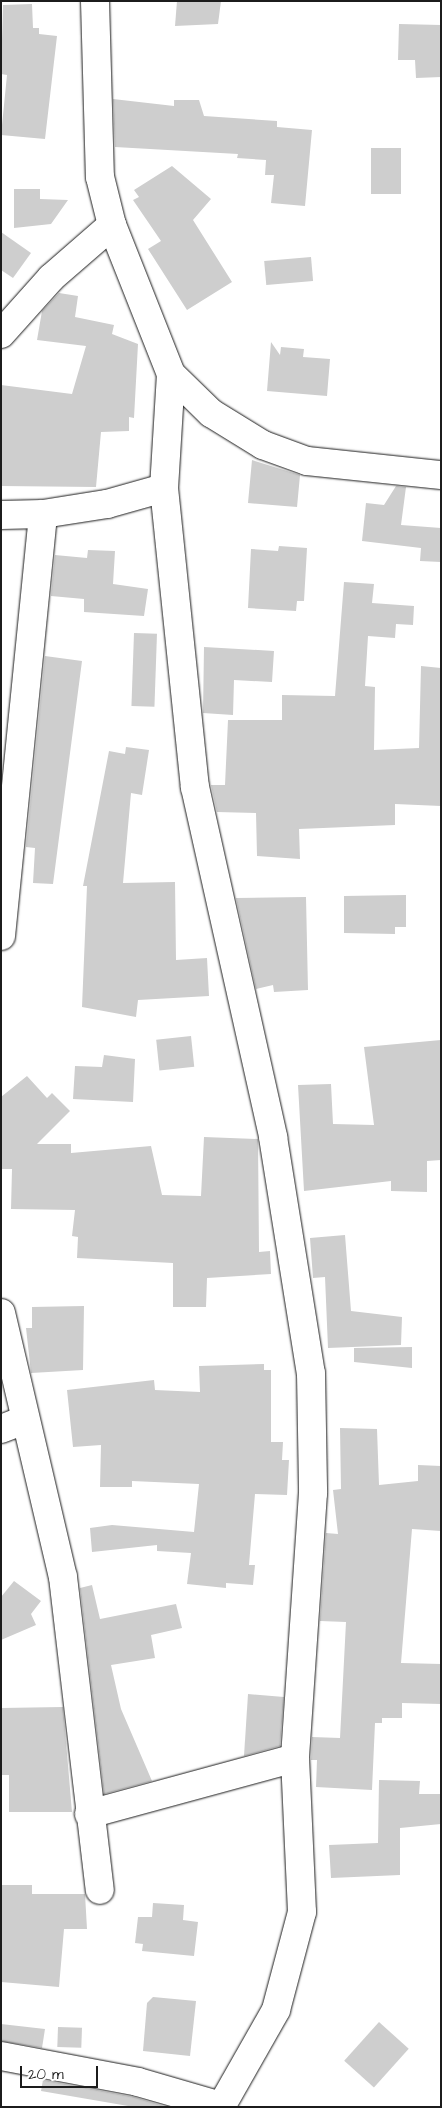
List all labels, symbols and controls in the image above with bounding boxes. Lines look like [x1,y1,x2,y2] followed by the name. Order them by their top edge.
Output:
[22,2056,100,2088] scale bar
[28,2064,64,2085] text: 20 m

